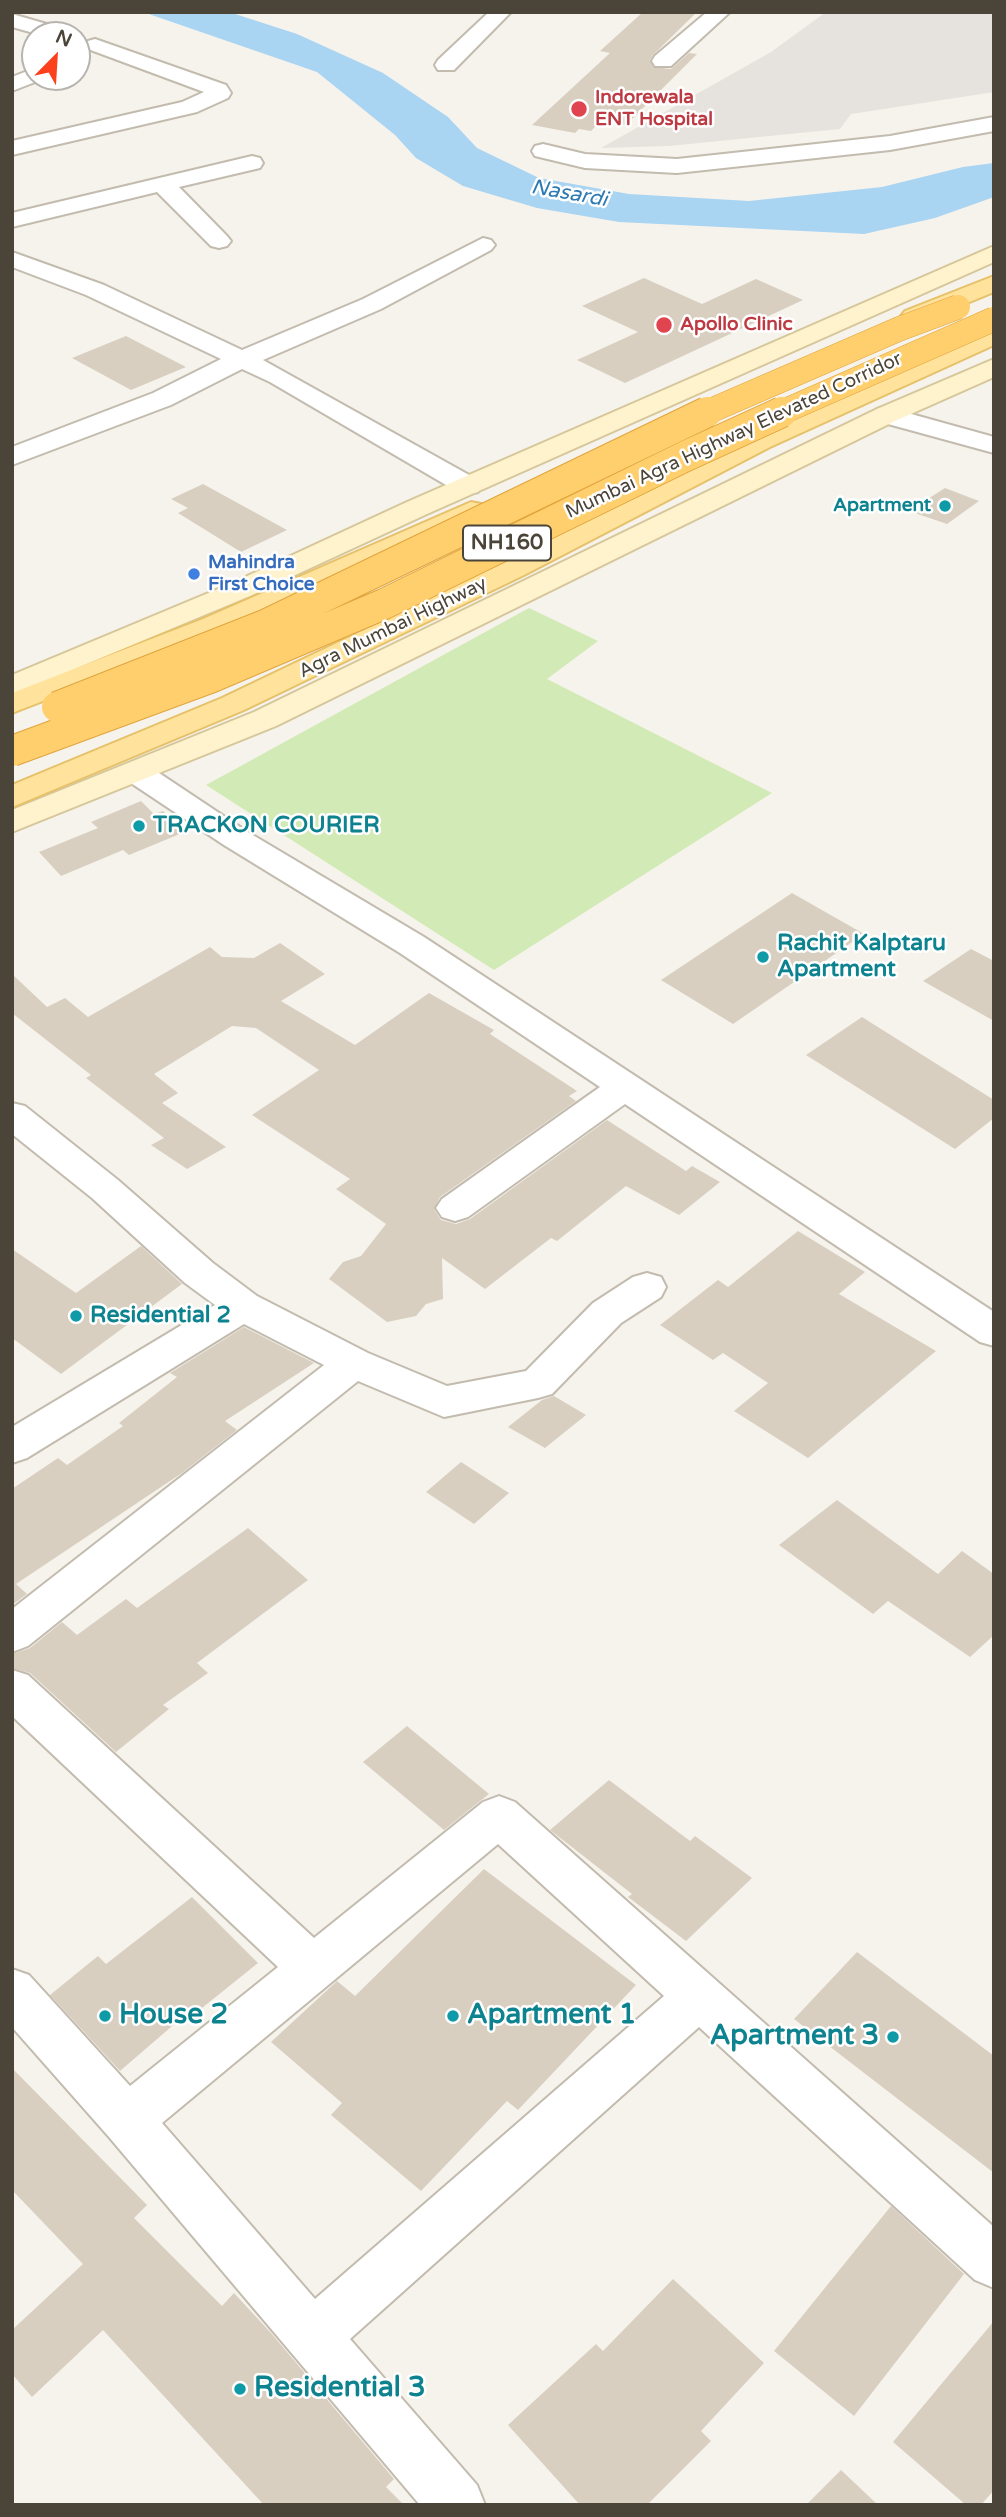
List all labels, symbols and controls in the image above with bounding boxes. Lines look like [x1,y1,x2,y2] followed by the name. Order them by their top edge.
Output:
[21,21,91,91] north arrow
[52,25,75,52] text: N
[595,87,713,131] place label: Indorewala ENT Hospital
[569,99,589,119] marker: Indorewala ENT Hospital
[529,175,609,213] water label: Nasardi
[680,314,793,336] place label: Apollo Clinic
[654,315,674,335] marker: Apollo Clinic
[562,348,906,524] street label: Mumbai Agra Highway Elevated Corridor
[833,495,931,517] place label: Apartment
[937,498,953,514] marker: Apartment
[463,526,551,560] road number: NH160
[208,552,314,596] place label: Mahindra First Choice
[186,566,202,582] marker: Mahindra First Choice
[295,573,491,683] street label: Agra Mumbai Highway
[153,812,380,840] place label: TRACKON COURIER
[131,818,147,834] marker: TRACKON COURIER
[777,930,946,984] place label: Rachit Kalptaru Apartment
[755,949,771,965] marker: Rachit Kalptaru Apartment
[90,1302,231,1330] place label: Residential 2
[68,1308,84,1324] marker: Residential 2
[119,1999,228,2033] place label: House 2
[467,1999,636,2033] place label: Apartment 1
[97,2008,113,2024] marker: House 2
[445,2008,461,2024] marker: Apartment 1
[710,2020,879,2054] place label: Apartment 3
[885,2029,901,2045] marker: Apartment 3
[254,2372,426,2406] place label: Residential 3
[232,2381,248,2397] marker: Residential 3

